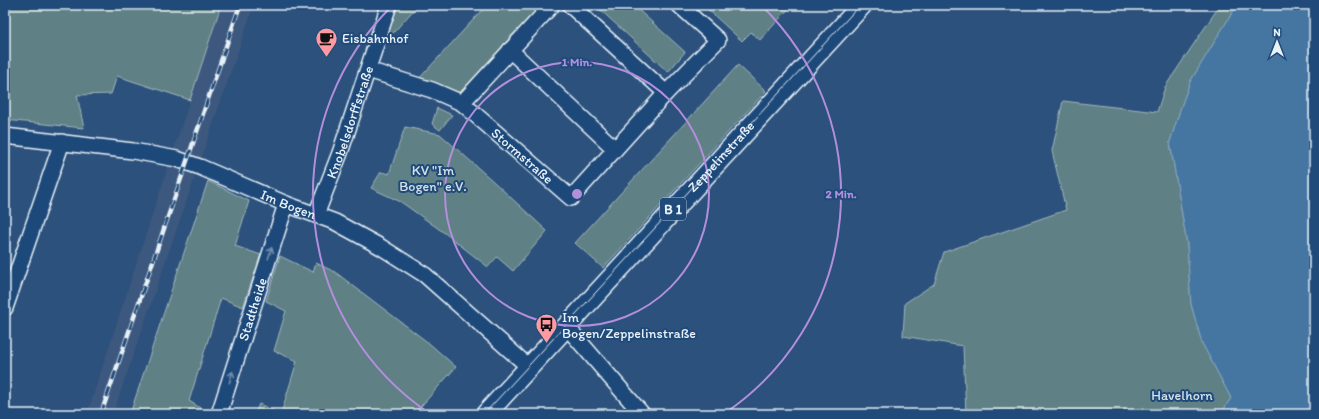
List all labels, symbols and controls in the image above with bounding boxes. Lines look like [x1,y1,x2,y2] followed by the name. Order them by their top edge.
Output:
[1257,22,1297,62] north arrow
[313,25,339,58] cafe icon: Eisbahnhof
[1273,26,1281,39] text: N
[342,30,409,47] place label: Eisbahnhof
[562,55,592,69] text: 1 Min.
[323,63,377,181] street label: Knobelsdorffstraße
[684,117,758,195] street label: Zeppelinstraße
[488,124,557,187] street label: Stormstraße
[399,162,467,195] park label: KV "Im Bogen" e.V.
[258,186,319,223] street label: Im Bogen
[570,187,584,201] centre of rings
[825,187,857,201] text: 2 Min.
[660,198,686,220] road number: B 1
[267,247,274,260] one-way arrow
[234,275,271,343] street label: Stadtheide
[562,309,696,342] place label: Im Bogen/Zeppelinstraße
[534,312,560,345] bus stop icon: Im Bogen/Zeppelinstraße
[228,371,235,384] one-way arrow
[1151,387,1213,404] park label: Havelhorn

